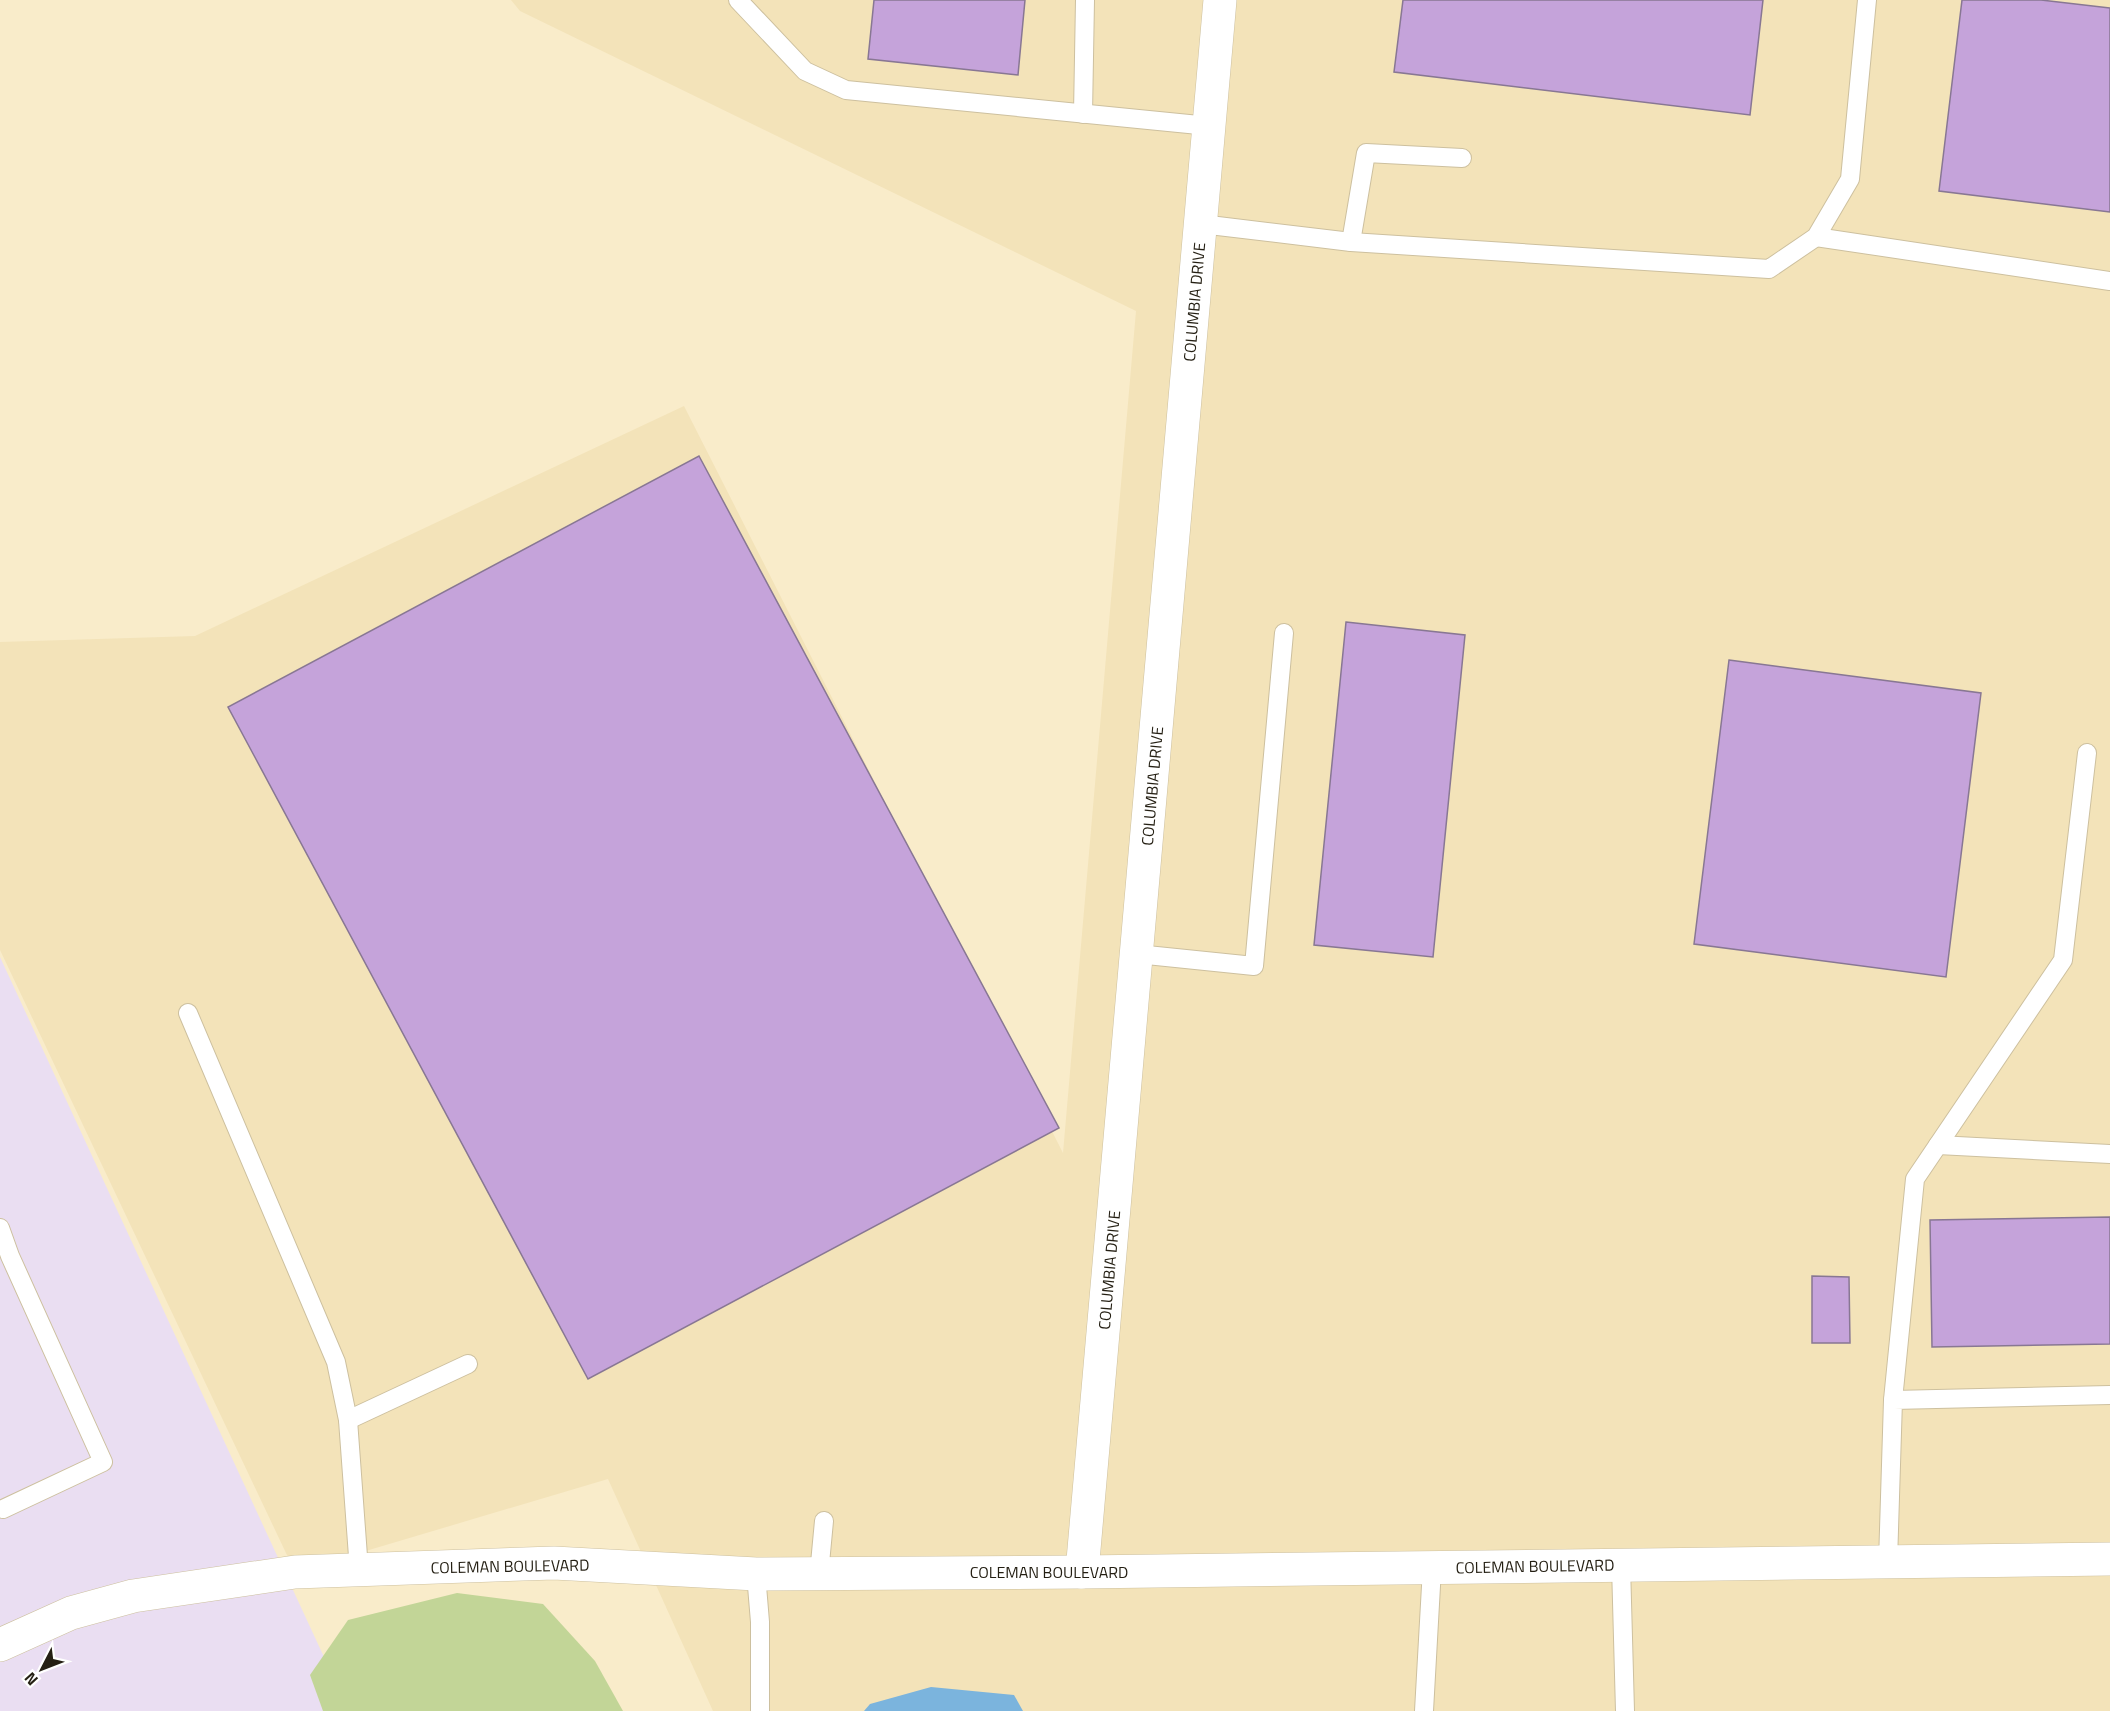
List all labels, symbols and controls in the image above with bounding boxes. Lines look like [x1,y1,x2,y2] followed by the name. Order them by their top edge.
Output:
[1177,241,1211,363] street label: COLUMBIA DRIVE
[1135,725,1169,847] street label: COLUMBIA DRIVE
[1092,1209,1126,1331] street label: COLUMBIA DRIVE
[430,1553,590,1579] street label: COLEMAN BOULEVARD
[1455,1553,1615,1579] street label: COLEMAN BOULEVARD
[970,1560,1128,1584] street label: COLEMAN BOULEVARD
[12,1639,72,1699] north arrow
[18,1667,43,1691] text: N

